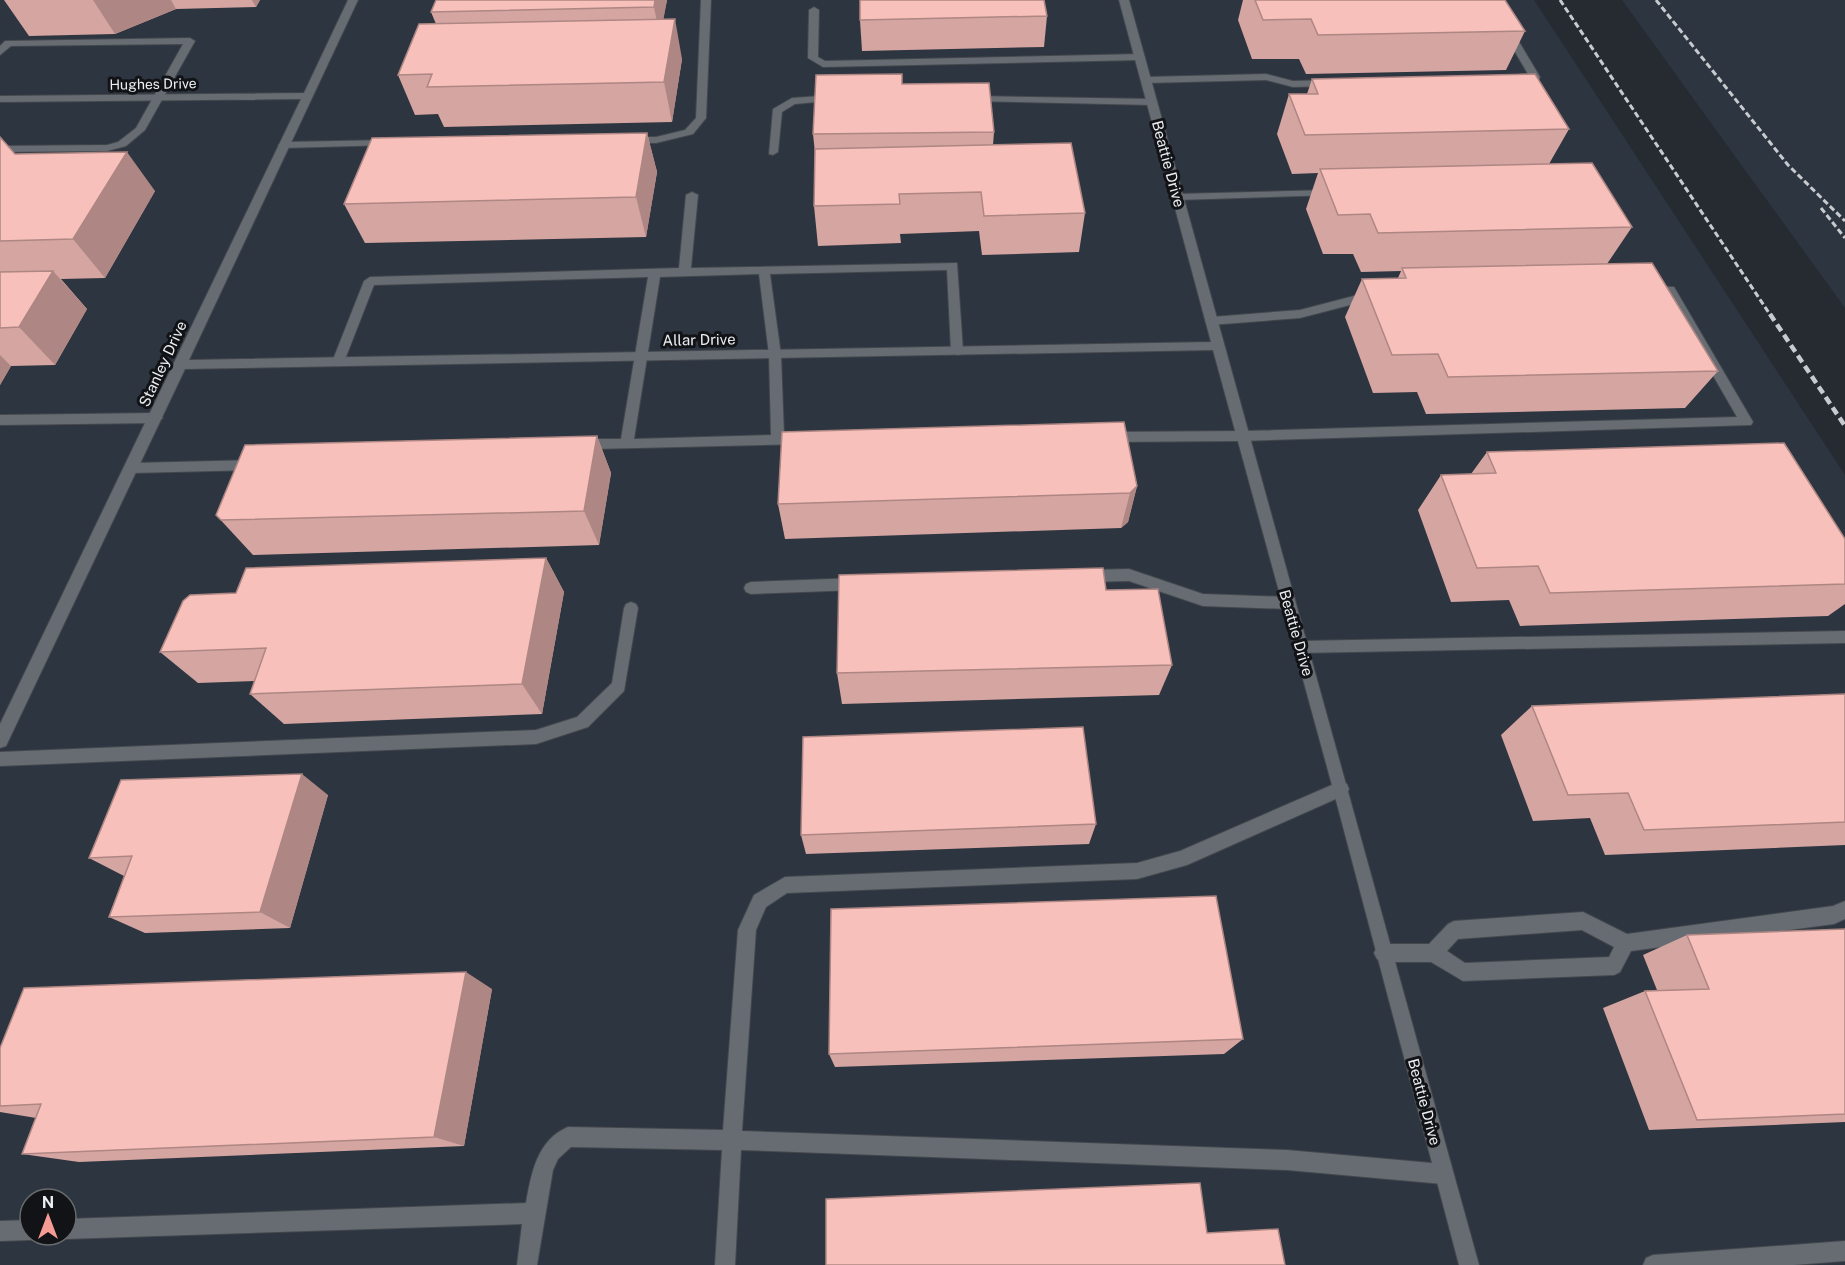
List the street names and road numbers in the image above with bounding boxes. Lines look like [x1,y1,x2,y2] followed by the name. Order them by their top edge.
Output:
[109,75,197,93] street label: Hughes Drive
[1149,119,1188,209] street label: Beattie Drive
[135,318,190,409] street label: Stanley Drive
[662,330,736,349] street label: Allar Drive
[1276,588,1317,678] street label: Beattie Drive
[1405,1057,1444,1147] street label: Beattie Drive

